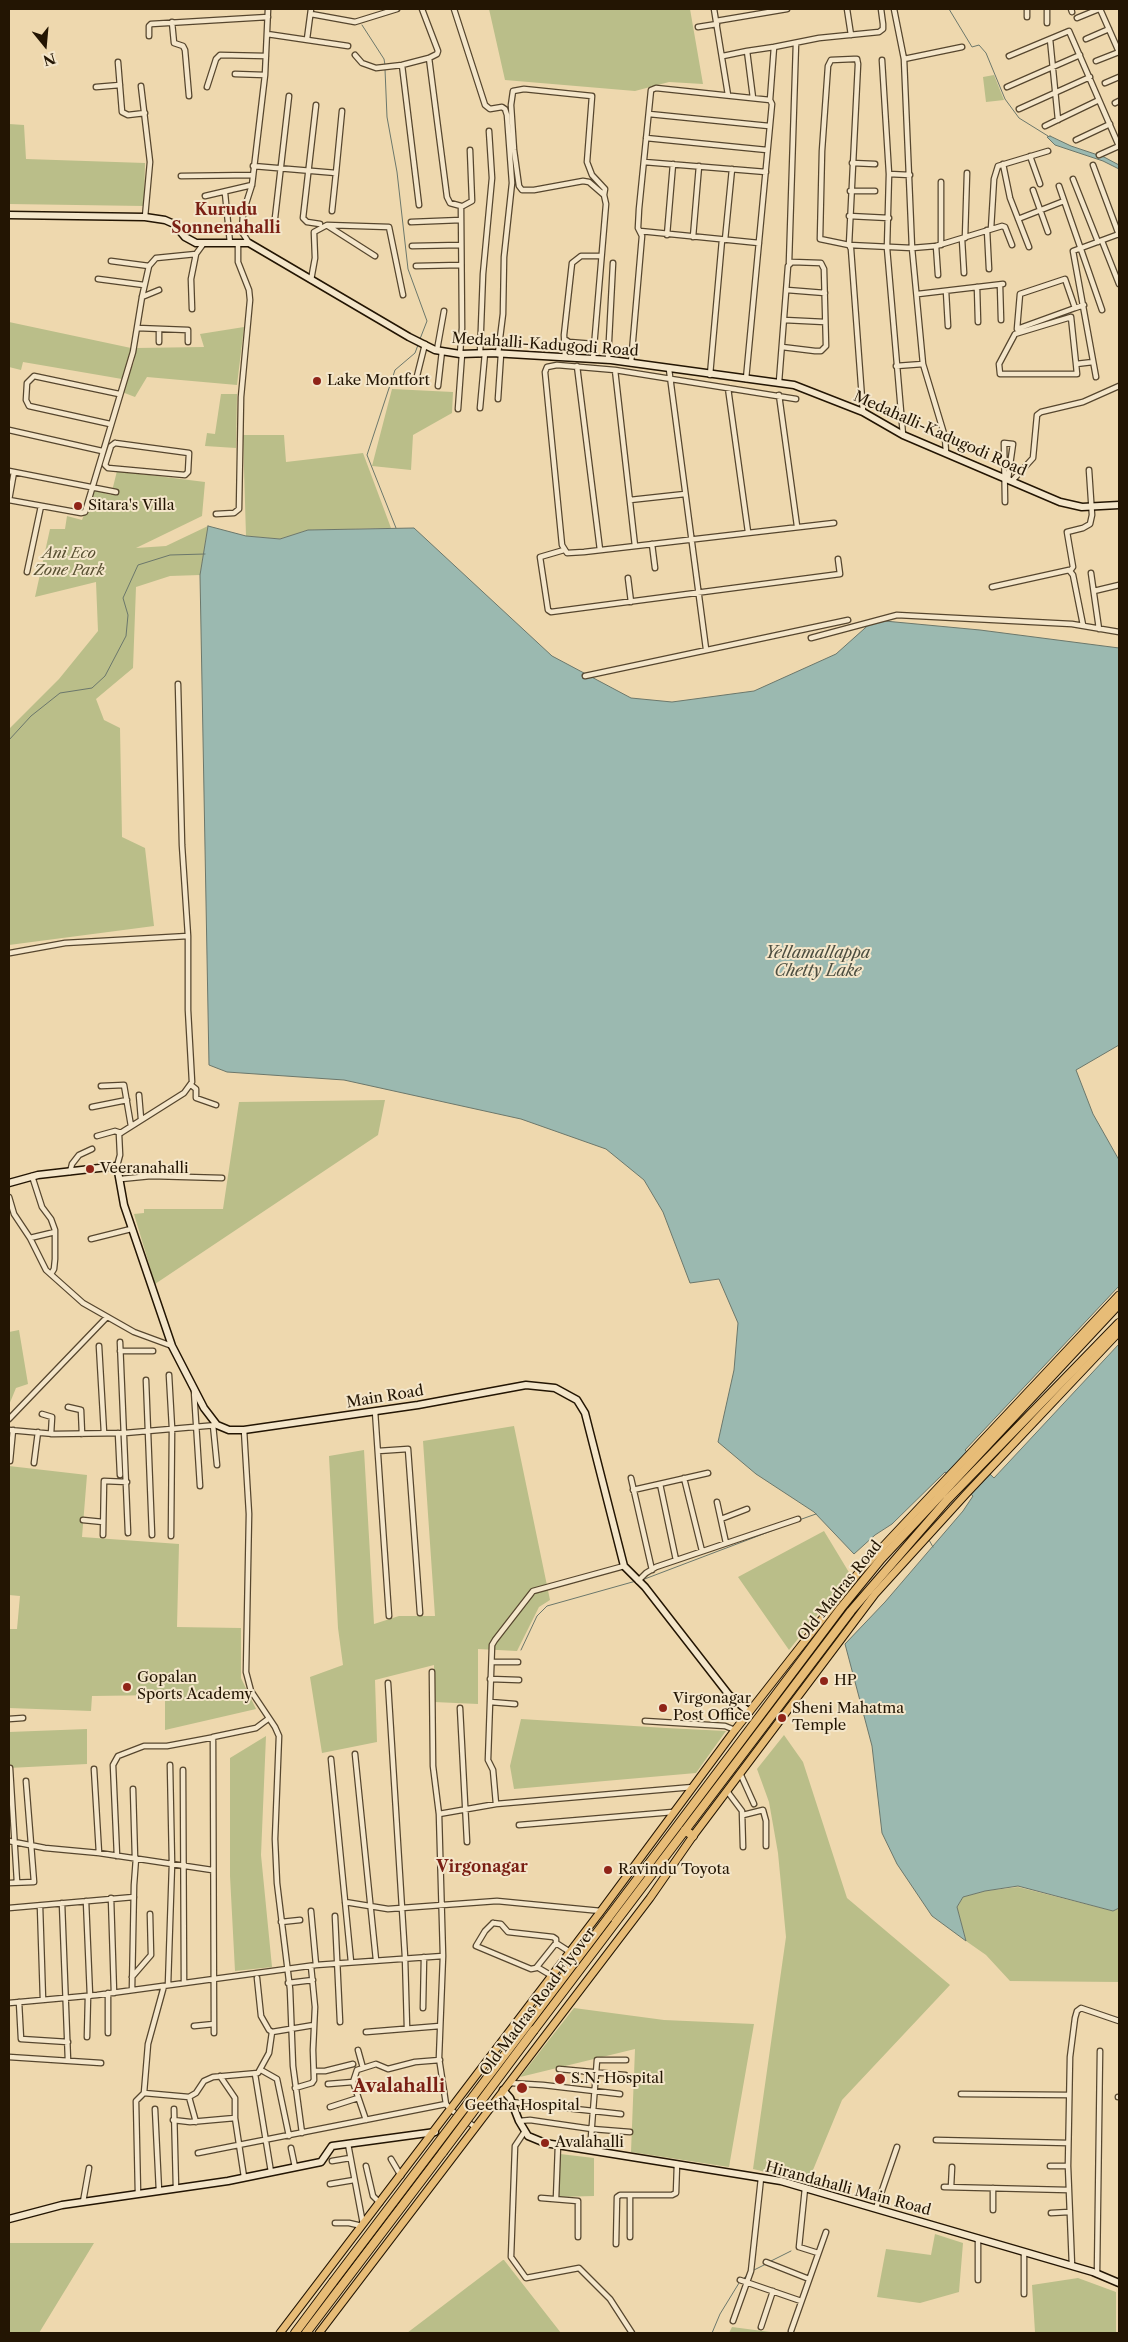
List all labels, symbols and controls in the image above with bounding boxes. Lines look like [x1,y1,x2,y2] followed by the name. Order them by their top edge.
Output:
[20,20,70,70] north arrow
[41,49,58,70] text: N
[171,200,281,238] district label: Kurudu Sonnenahalli
[451,329,639,361] street label: Medahalli-Kadugodi Road
[327,372,430,390] place label: Lake Montfort
[311,375,323,387] marker: Lake Montfort
[851,388,1029,480] street label: Medahalli-Kadugodi Road
[88,497,175,515] place label: Sitara's Villa
[72,500,84,512] marker: Sitara's Villa
[34,545,104,580] park label: Ani Eco Zone Park
[766,943,870,981] water label: Yellamallappa Chetty Lake
[100,1160,189,1178] place label: Veeranahalli
[84,1163,96,1175] marker: Veeranahalli
[345,1382,425,1412] street label: Main Road
[794,1537,886,1645] street label: Old Madras Road
[137,1669,253,1704] place label: Gopalan Sports Academy
[834,1672,857,1690] place label: HP
[818,1675,830,1687] marker: HP
[121,1681,133,1693] marker: Gopalan Sports Academy
[673,1690,751,1725] place label: Virgonagar Post Office
[792,1700,904,1735] place label: Sheni Mahatma Temple
[657,1702,669,1714] marker: Virgonagar Post Office
[776,1712,788,1724] marker: Sheni Mahatma Temple
[436,1857,528,1877] district label: Virgonagar
[618,1861,730,1879] place label: Ravindu Toyota
[602,1864,614,1876] marker: Ravindu Toyota
[476,1924,600,2080] street label: Old Madras Road Flyover
[571,2070,664,2088] place label: S.N. Hospital
[553,2072,567,2086] marker: S.N. Hospital
[353,2076,445,2098] district label: Avalahalli
[515,2081,529,2095] marker: Geetha Hospital
[464,2097,580,2115] place label: Geetha Hospital
[555,2134,624,2152] place label: Avalahalli
[539,2137,551,2149] marker: Avalahalli
[763,2158,933,2220] street label: Hirandahalli Main Road

